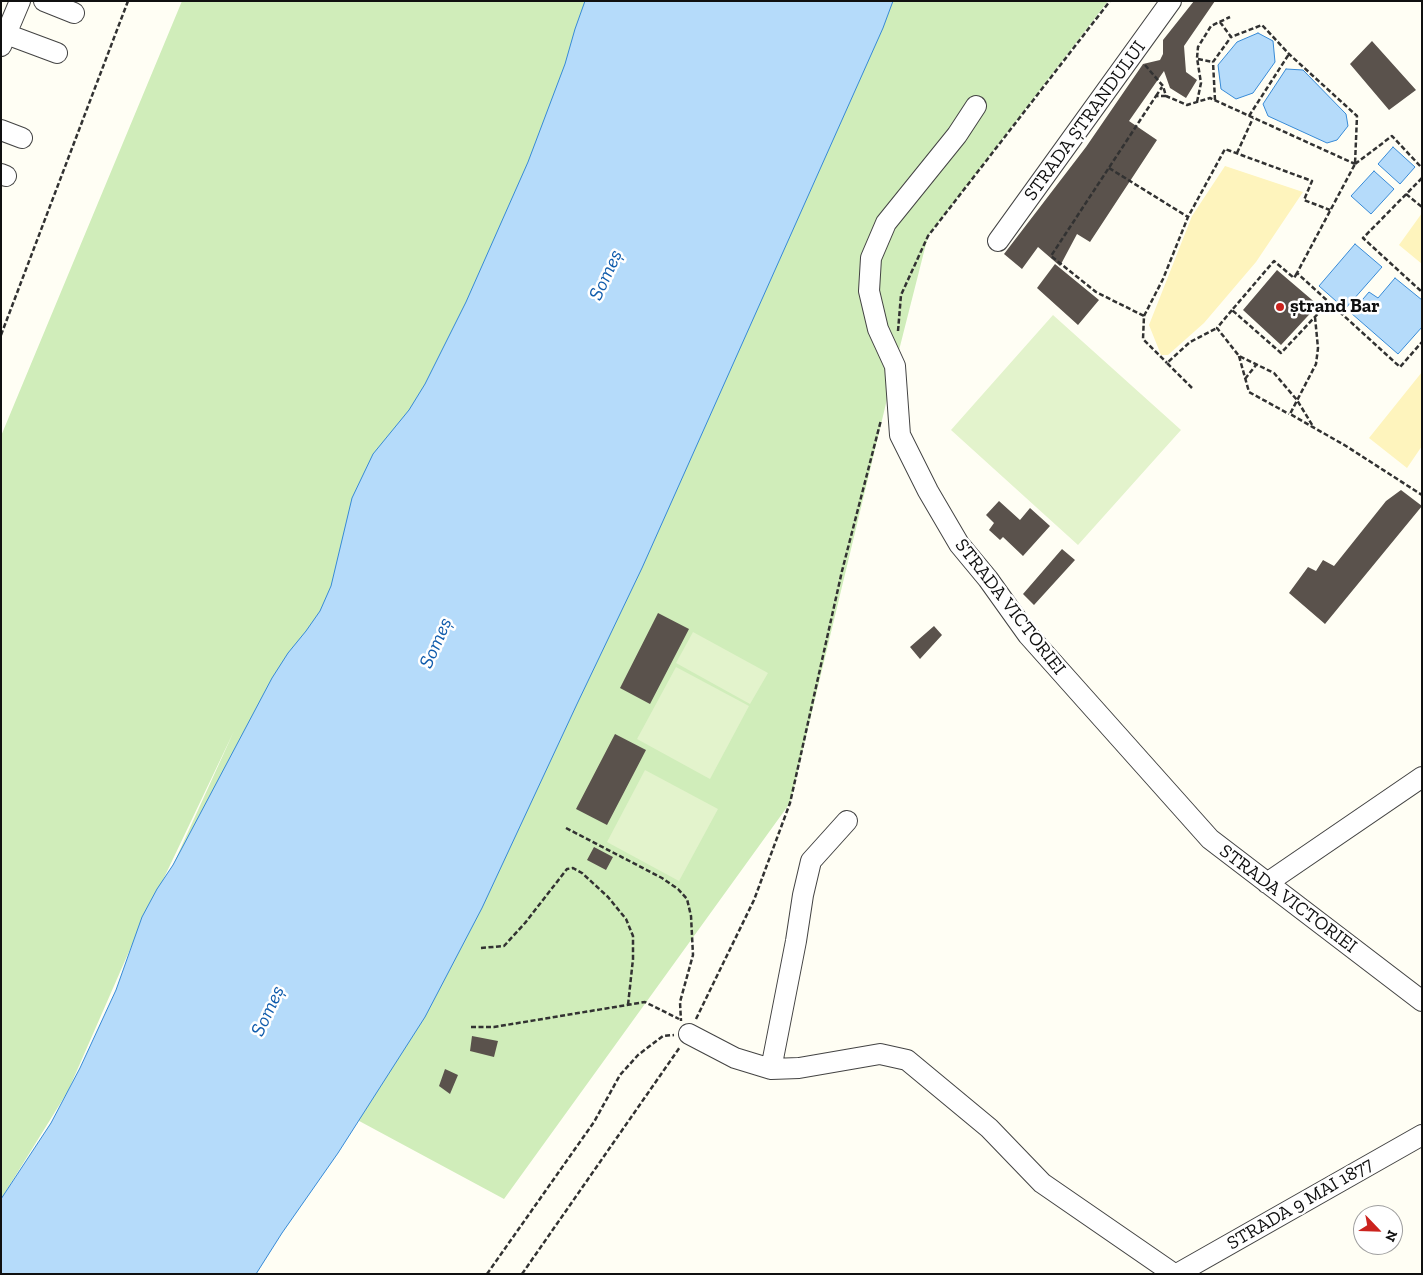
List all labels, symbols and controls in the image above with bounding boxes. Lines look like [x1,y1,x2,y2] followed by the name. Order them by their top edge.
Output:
[1019,37,1151,205] street label: STRADA ȘTRANDULUI
[584,246,628,304] water label: Someș
[1290,296,1380,318] place label: ștrand Bar
[1274,301,1286,313] marker: ștrand Bar
[950,534,1070,680] street label: STRADA VICTORIEI
[414,614,458,672] water label: Someș
[1215,840,1361,958] street label: STRADA VICTORIEI
[246,982,290,1040] water label: Someș
[1223,1153,1377,1255] street label: STRADA 9 MAI 1877
[1353,1205,1403,1255] north arrow
[1381,1228,1401,1244] text: N

